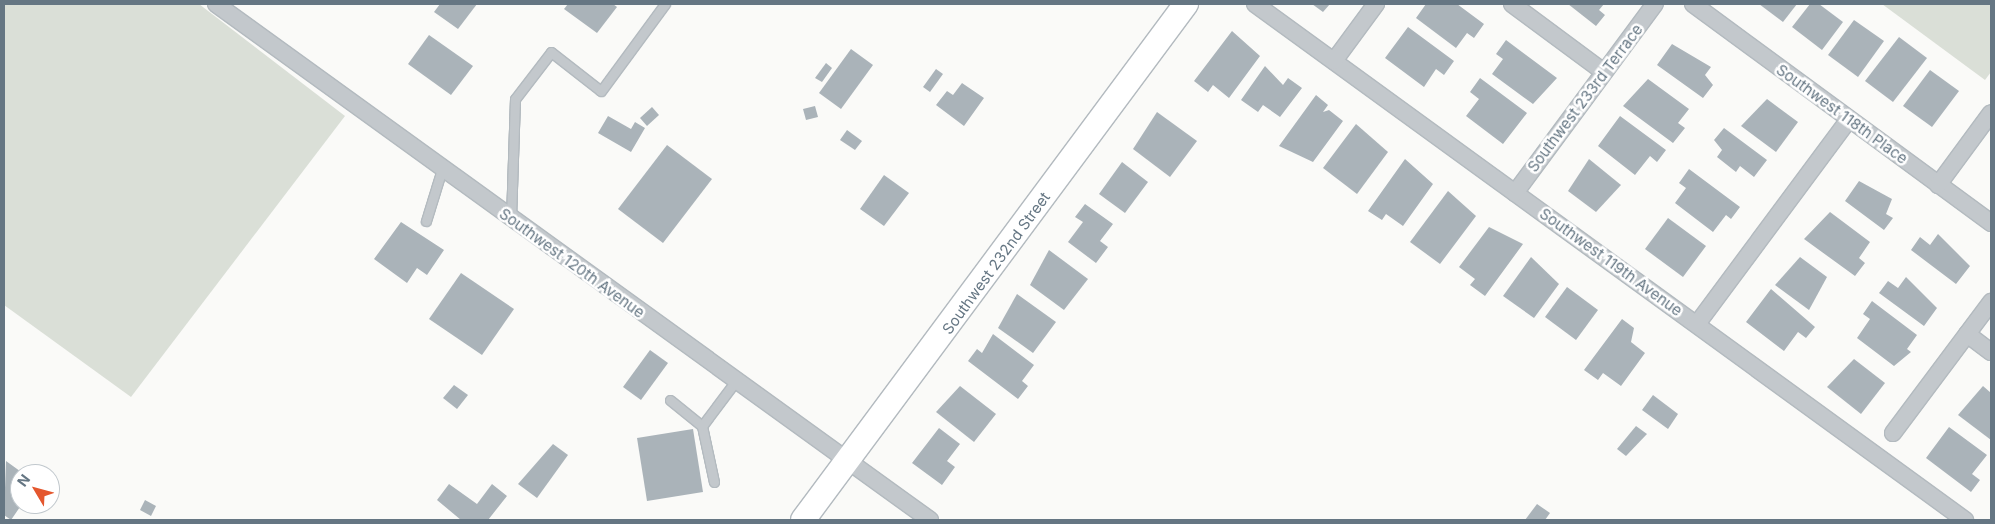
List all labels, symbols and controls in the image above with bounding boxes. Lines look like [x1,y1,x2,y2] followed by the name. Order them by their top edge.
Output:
[1524,21,1646,175] street label: Southwest 233rd Terrace
[1773,60,1911,168] street label: Southwest 118th Place
[938,188,1054,338] street label: Southwest 232nd Street
[496,204,648,322] street label: Southwest 120th Avenue
[1536,204,1686,320] street label: Southwest 119th Avenue
[10,464,60,514] north arrow
[13,471,33,490] text: N

